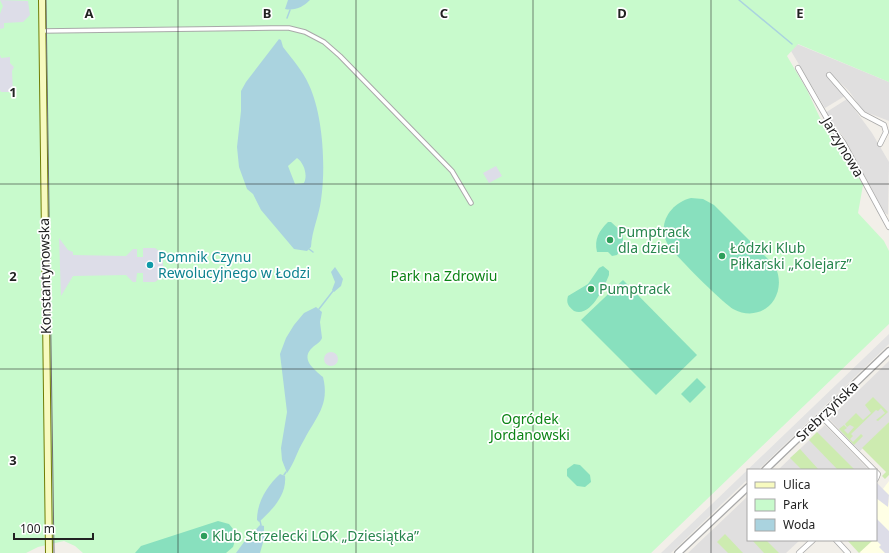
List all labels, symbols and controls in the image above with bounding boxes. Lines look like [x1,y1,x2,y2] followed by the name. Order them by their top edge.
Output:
[85,4,94,22] text: A
[263,4,271,22] text: B
[440,4,448,22] text: C
[617,4,627,22] text: D
[796,4,804,22] text: E
[9,83,17,101] text: 1
[817,111,869,180] street label: Jarzynowa
[34,218,55,334] street label: Konstantynowska
[618,222,690,257] place label: Pumptrack dla dzieci
[605,235,615,245] marker: Pumptrack dla dzieci
[730,238,852,273] place label: Łódzki Klub Piłkarski „Kolejarz”
[158,247,310,282] place label: Pomnik Czynu Rewolucyjnego w Łodzi
[717,251,727,261] marker: Łódzki Klub Piłkarski „Kolejarz”
[145,260,155,270] marker: Pomnik Czynu Rewolucyjnego w Łodzi
[391,266,497,285] park label: Park na Zdrowiu
[9,267,17,285] text: 2
[599,279,671,298] place label: Pumptrack
[586,284,596,294] marker: Pumptrack
[791,376,862,445] street label: Srebrzyńska
[488,409,570,444] park label: Ogródek Jordanowski
[9,451,17,469] text: 3
[747,469,877,541] legend
[783,476,810,493] text: Ulica
[783,496,809,513] text: Park
[14,515,93,541] scale bar
[783,516,815,533] text: Woda
[20,520,55,537] text: 100 m
[212,526,419,545] place label: Klub Strzelecki LOK „Dziesiątka”
[199,531,209,541] marker: Klub Strzelecki LOK „Dziesiątka”

